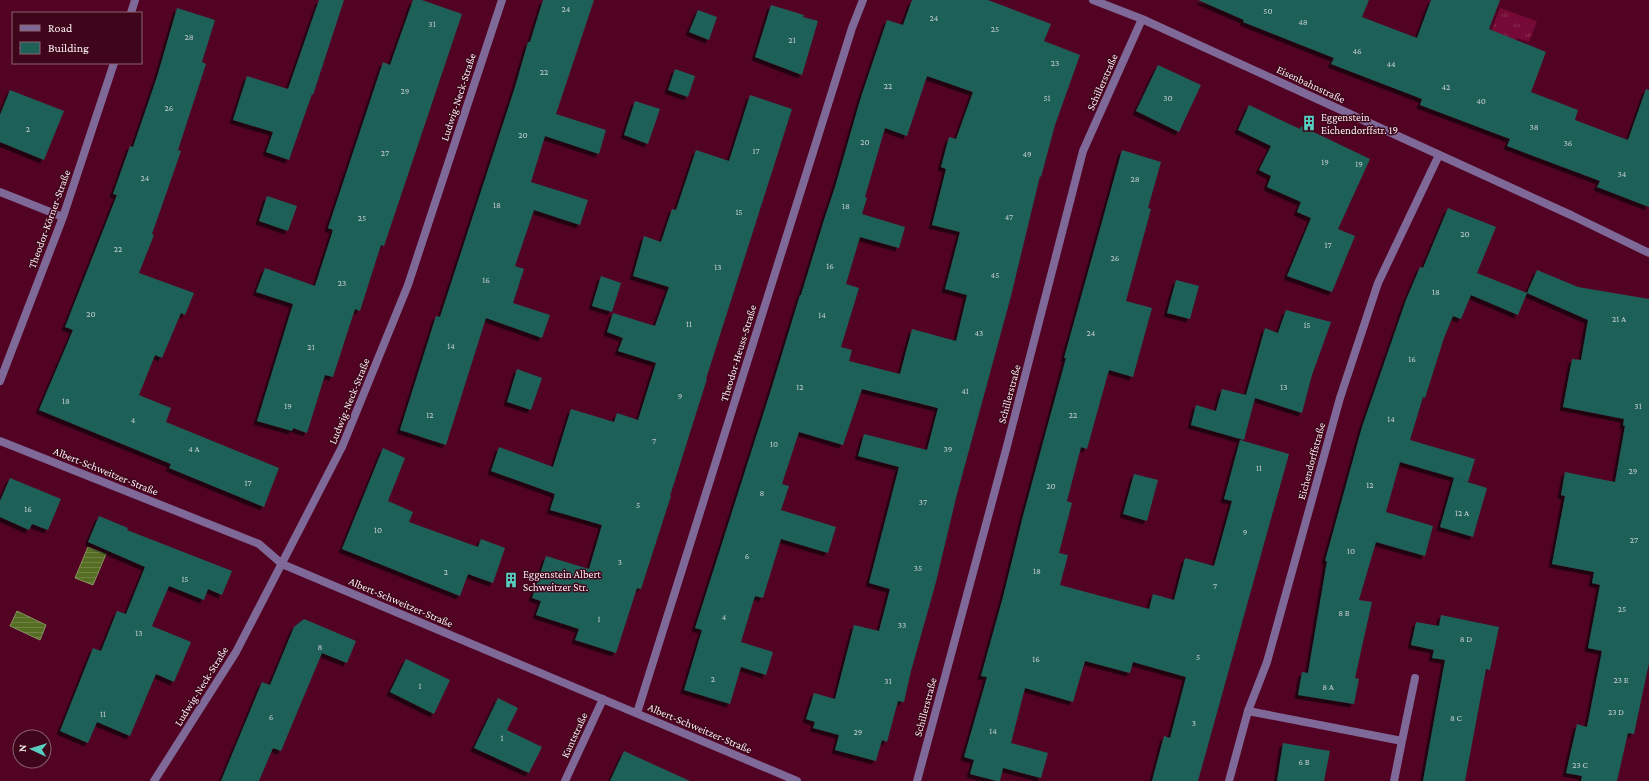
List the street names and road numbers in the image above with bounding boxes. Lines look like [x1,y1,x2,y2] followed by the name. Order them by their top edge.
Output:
[438,51,479,143] street label: Ludwig-Neck-Straße
[1084,52,1120,112] street label: Schillerstraße
[1275,63,1347,105] street label: Eisenbahnstraße
[26,168,72,270] street label: Theodor-Körner-Straße
[718,303,758,403] street label: Theodor-Heuss-Straße
[326,356,373,446] street label: Ludwig-Neck-Straße
[995,363,1023,425] street label: Schillerstraße
[1295,421,1327,501] street label: Eichendorffstraße
[52,444,160,498] street label: Albert-Schweitzer-Straße
[347,575,455,629] street label: Albert-Schweitzer-Straße
[172,644,231,729] street label: Ludwig-Neck-Straße
[911,676,939,738] street label: Schillerstraße
[646,701,754,755] street label: Albert-Schweitzer-Straße
[558,710,590,759] street label: Kantstraße

